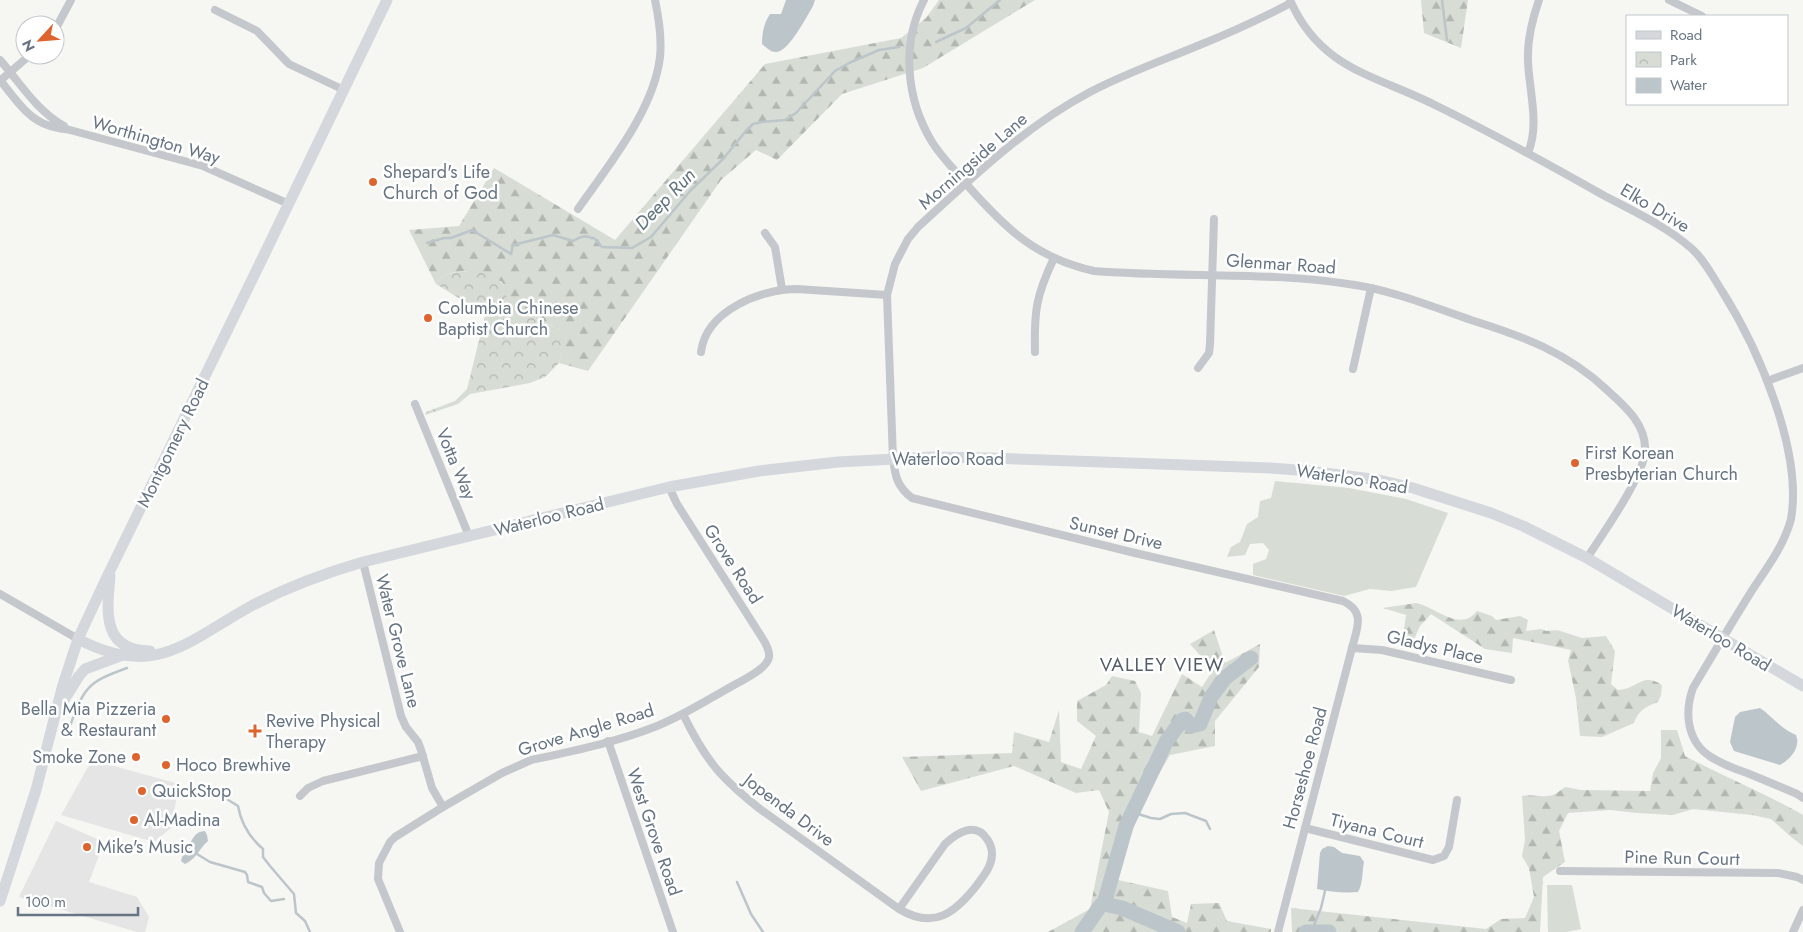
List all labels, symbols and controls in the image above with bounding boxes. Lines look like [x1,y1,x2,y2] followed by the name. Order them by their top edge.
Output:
[15,15,65,65] north arrow
[1626,15,1788,105] legend
[1670,24,1702,46] text: Road
[17,36,40,55] text: N
[1670,49,1697,71] text: Park
[1670,74,1708,96] text: Water
[913,106,1033,216] street label: Morningside Lane
[89,109,223,171] street label: Worthington Way
[383,159,498,206] place label: Shepard's Life Church of God
[628,162,702,236] water label: Deep Run
[367,176,379,188] marker: Shepard's Life Church of God
[1615,177,1695,239] street label: Elko Drive
[1225,247,1337,281] street label: Glenmar Road
[438,295,579,342] place label: Columbia Chinese Baptist Church
[422,312,434,324] marker: Columbia Chinese Baptist Church
[131,374,215,512] street label: Montgomery Road
[429,424,483,504] street label: Votta Way
[1585,440,1738,487] place label: First Korean Presbyterian Church
[892,446,1004,472] street label: Waterloo Road
[1294,457,1410,501] street label: Waterloo Road
[1569,457,1581,469] marker: First Korean Presbyterian Church
[491,491,607,543] street label: Waterloo Road
[1067,510,1165,556] street label: Sunset Drive
[697,519,769,609] street label: Grove Road
[369,571,427,711] street label: Water Grove Lane
[1666,598,1776,678] street label: Waterloo Road
[1384,623,1486,671] street label: Gladys Place
[1100,651,1224,678] district label: VALLEY VIEW
[21,696,157,743] place label: Bella Mia Pizzeria & Restaurant
[515,697,657,763] street label: Grove Angle Road
[1276,704,1334,832] street label: Horseshoe Road
[266,708,380,755] place label: Revive Physical Therapy
[160,713,172,725] marker: Bella Mia Pizzeria & Restaurant
[248,724,262,738] marker: Revive Physical Therapy
[32,744,126,770] place label: Smoke Zone
[130,751,142,763] marker: Smoke Zone
[176,752,291,778] place label: Hoco Brewhive
[160,759,172,771] marker: Hoco Brewhive
[620,765,688,899] street label: West Grove Road
[737,766,840,853] street label: Jopenda Drive
[152,778,231,804] place label: QuickStop
[136,785,148,797] marker: QuickStop
[144,807,220,833] place label: Al-Madina
[1328,807,1427,855] street label: Tiyana Court
[128,814,140,826] marker: Al-Madina
[97,834,193,860] place label: Mike's Music
[81,841,93,853] marker: Mike's Music
[1624,844,1740,872] street label: Pine Run Court
[18,884,138,916] scale bar
[25,891,66,913] text: 100 m

